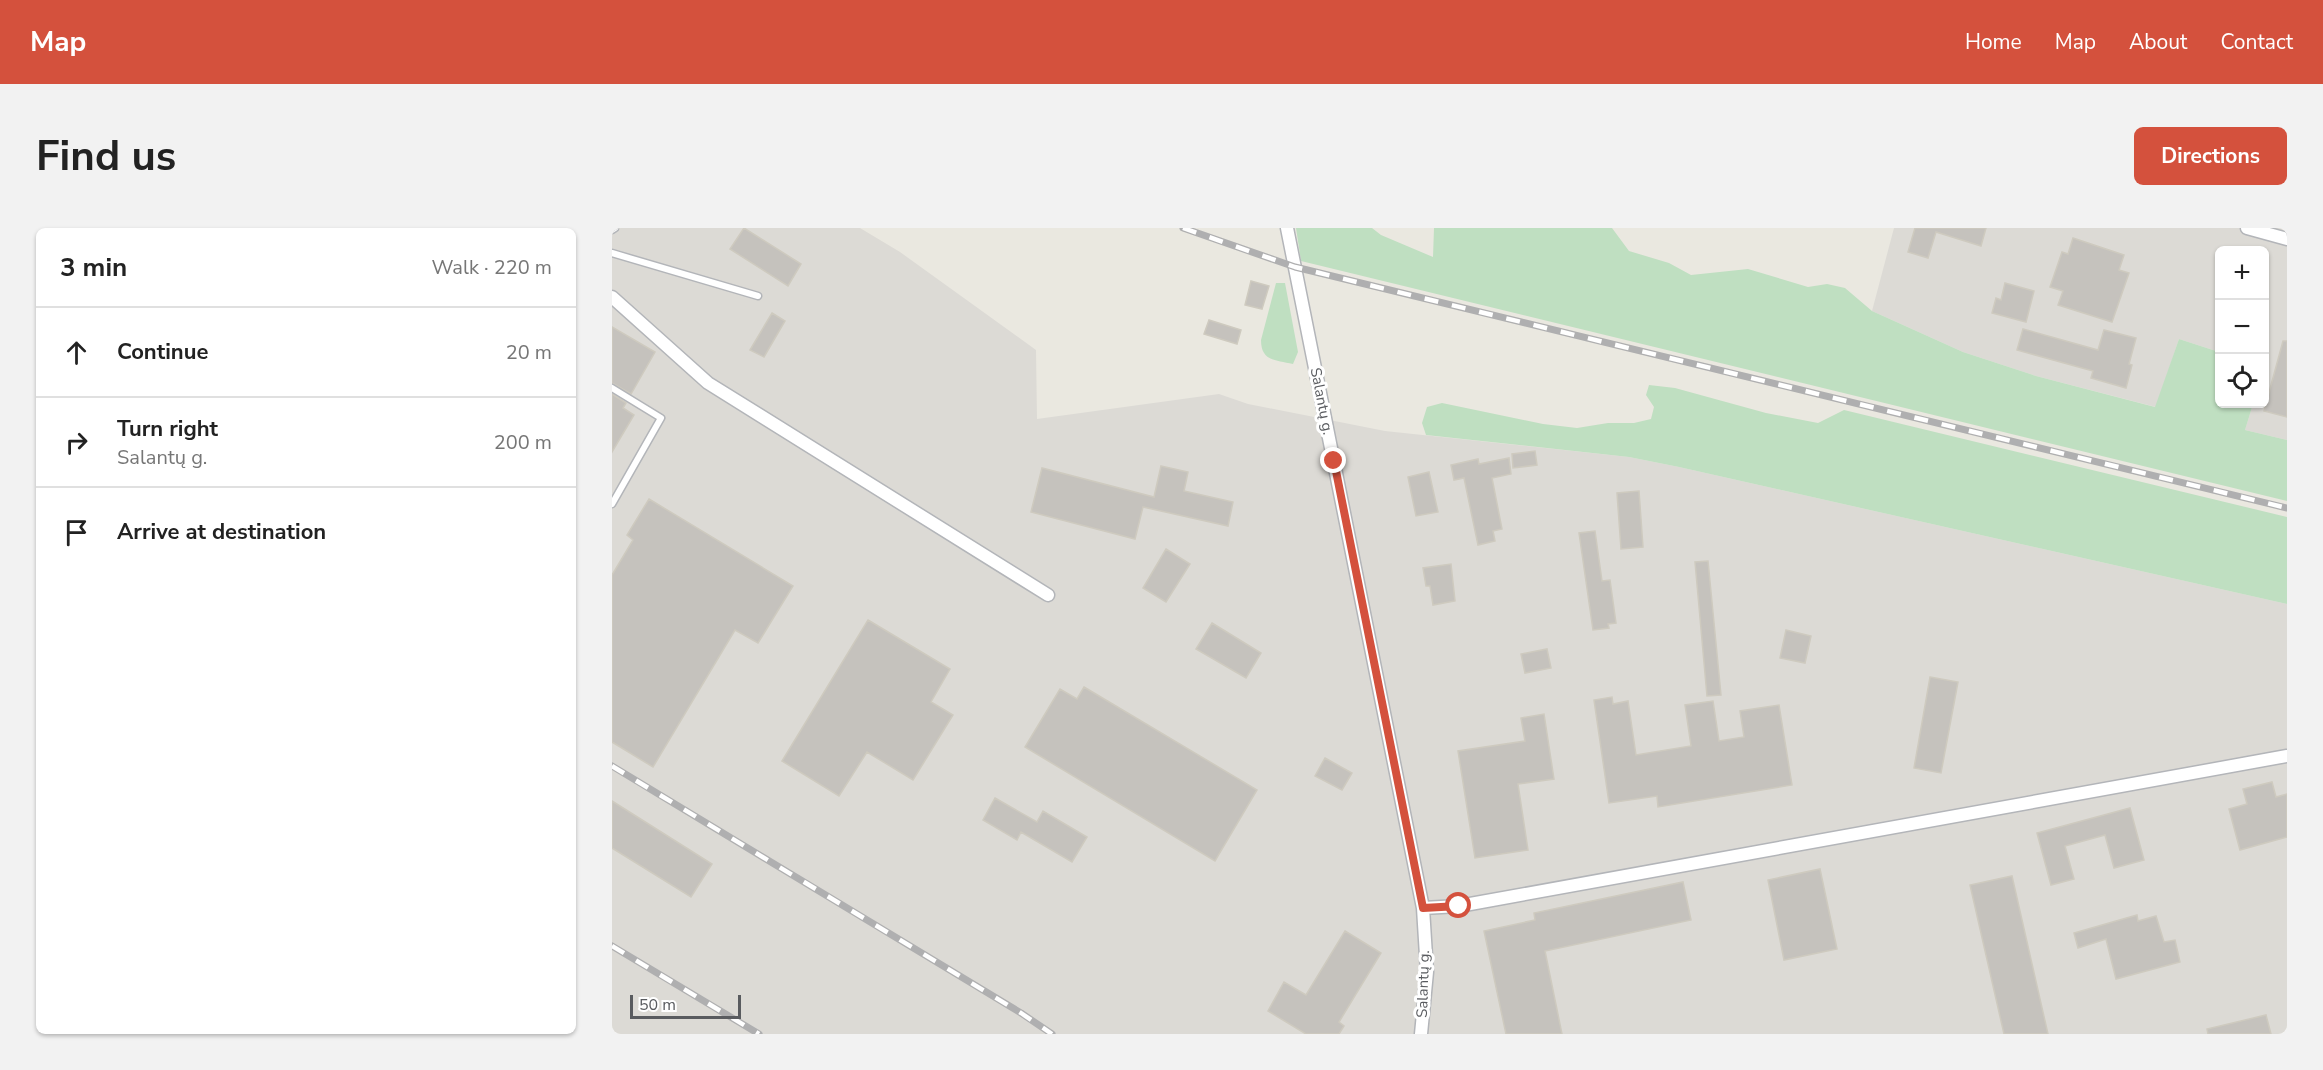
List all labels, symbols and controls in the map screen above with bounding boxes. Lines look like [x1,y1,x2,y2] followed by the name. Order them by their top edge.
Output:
[30,23,86,61] text: Map
[1965,28,2022,56] text: Home
[2055,28,2096,56] text: Map
[2129,28,2187,56] text: About
[2220,28,2293,56] text: Contact
[2134,127,2287,185] button: Directions
[36,128,176,185] text: Find us
[2215,246,2269,408] map controls
[2215,246,2269,300] button: +
[60,250,127,285] text: 3 min
[432,254,552,281] text: Walk · 220 m
[2215,300,2269,354] button: −
[60,336,93,369] icon: ahead
[117,337,208,367] text: Continue
[506,339,552,366] text: 20 m
[2215,354,2269,408] button: locate
[1306,366,1338,436] street label: Salantų g.
[117,414,218,444] text: Turn right
[60,426,93,459] icon: right
[494,429,552,456] text: 200 m
[117,444,207,471] text: Salantų g.
[1320,447,1346,473] route end
[60,516,93,549] icon: arrive
[117,517,326,547] text: Arrive at destination
[1445,892,1471,918] route start
[1412,950,1434,1018] street label: Salantų g.
[630,992,741,1020] scale bar
[639,994,676,1016] text: 50 m

